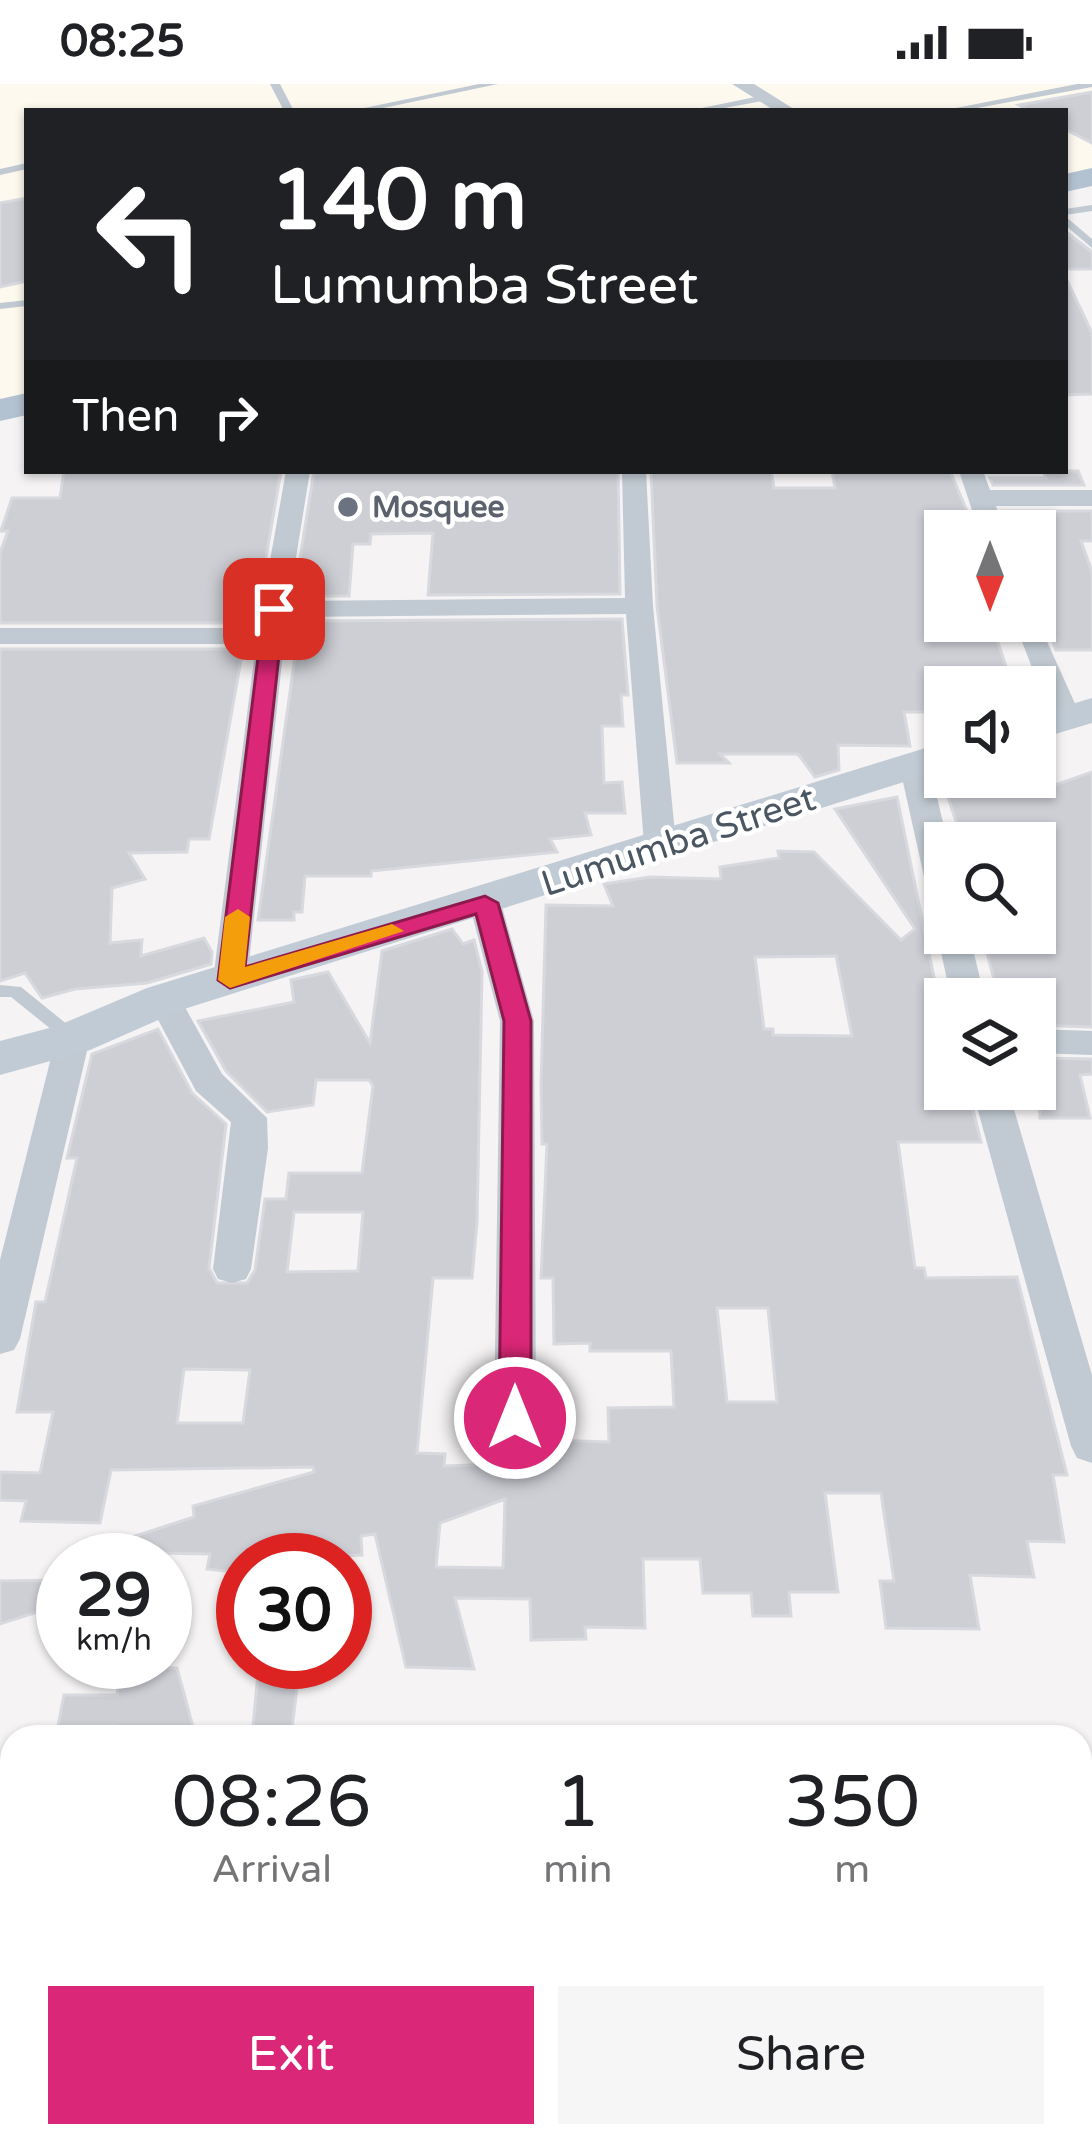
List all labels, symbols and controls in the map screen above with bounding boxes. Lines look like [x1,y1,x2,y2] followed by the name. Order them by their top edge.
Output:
[60,15,185,69] text: 08:25
[270,151,527,252] text: 140 m
[72,156,228,312] icon: left
[270,253,699,318] text: Lumumba Street
[203,384,269,450] icon: right
[72,390,179,444] text: Then
[372,489,504,526] place label: Mosquee
[335,494,361,520] marker: Mosquee
[924,510,1056,642] north arrow
[924,510,1056,1110] map controls
[223,558,325,660] pin
[241,576,307,642] icon: arrive
[924,666,1056,798] button: sound
[536,777,821,906] street label: Lumumba Street
[924,822,1056,954] button: search
[924,978,1056,1110] button: layers
[452,1355,578,1481] position arrow
[216,1533,372,1689] speed limit sign: 30
[76,1560,152,1632] text: 29
[76,1622,152,1659] text: km/h
[172,1760,371,1847] text: 08:26
[555,1760,601,1847] text: 1
[784,1760,920,1847] text: 350
[211,1846,332,1893] text: Arrival
[543,1846,613,1893] text: min
[834,1846,870,1893] text: m
[48,1986,534,2124] button: Exit
[558,1986,1044,2124] button: Share

